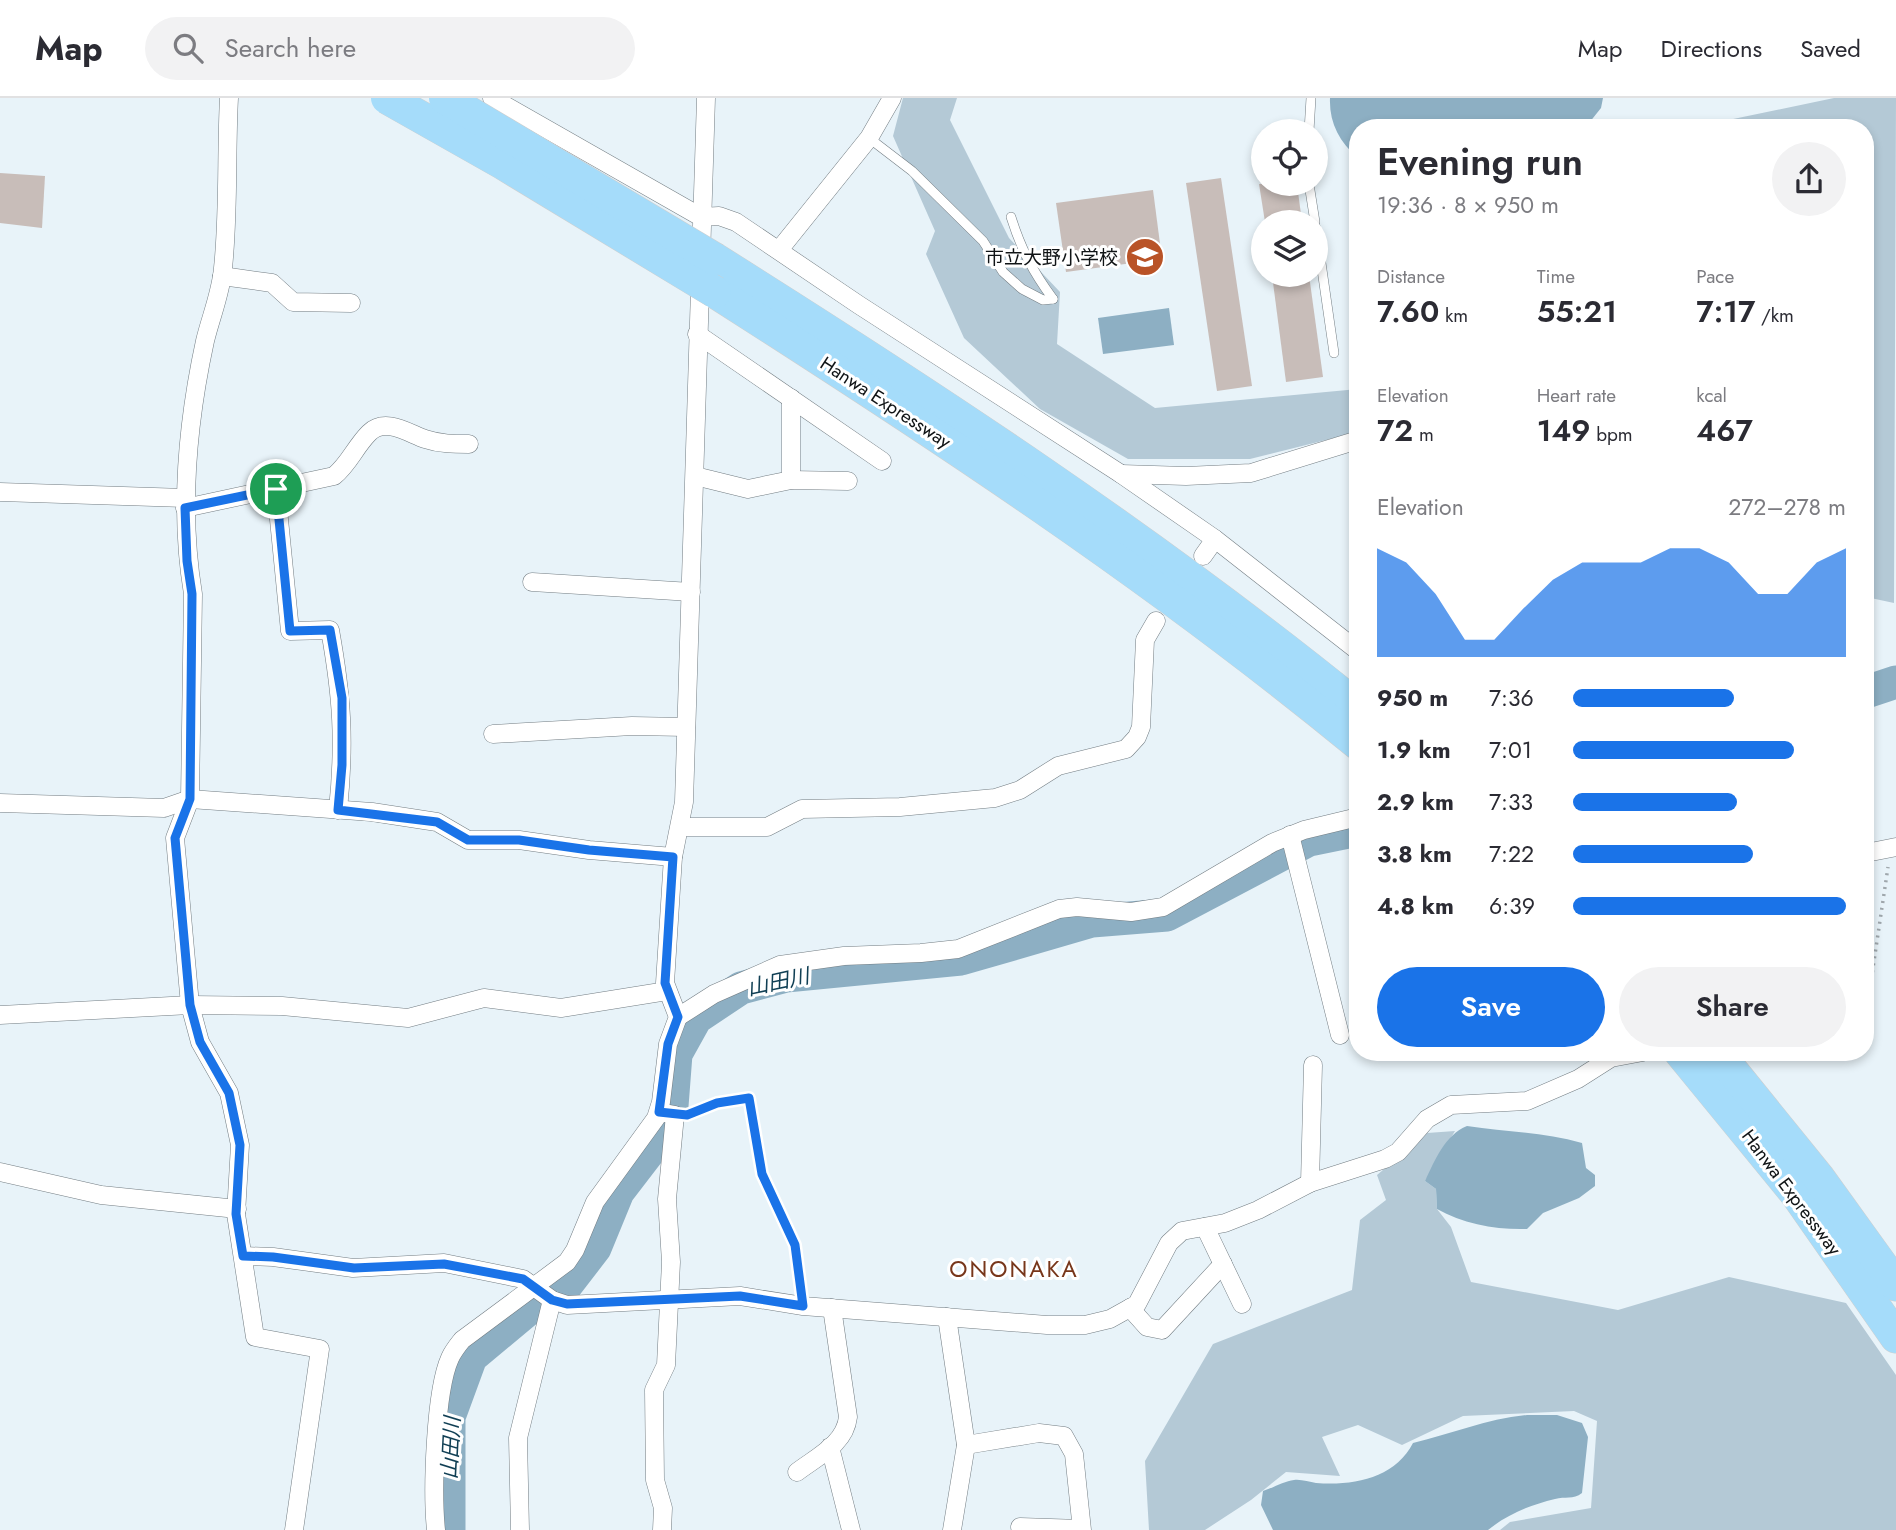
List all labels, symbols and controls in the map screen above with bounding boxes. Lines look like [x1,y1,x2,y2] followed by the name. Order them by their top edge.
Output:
[145,17,635,80] search box
[35,25,103,72] text: Map
[169,29,207,67] icon: search
[225,29,356,67] text: Search here
[1578,31,1623,66] text: Map
[1661,31,1762,66] text: Directions
[1800,31,1861,66] text: Saved
[1251,119,1328,287] map controls
[1251,119,1328,196] button: locate
[1377,134,1583,189] text: Evening run
[1772,142,1846,216] button: share
[1377,188,1559,222] text: 19:36 · 8 × 950 m
[1251,210,1328,287] button: layers
[1124,236,1166,278] school or university icon: 市立大野小学校
[985,244,1118,271] place label: 市立大野小学校
[1377,263,1445,290] text: Distance
[1537,263,1575,290] text: Time
[1696,263,1734,290] text: Pace
[1377,290,1439,333] text: 7.60
[1537,290,1617,333] text: 55:21
[1696,290,1755,333] text: 7:17
[1439,302,1468,329] text: km
[1755,302,1794,329] text: /km
[815,350,957,455] street label: Hanwa Expressway
[1377,382,1449,409] text: Elevation
[1537,382,1616,409] text: Heart rate
[1696,382,1727,409] text: kcal
[1377,409,1413,452] text: 72
[1537,409,1590,452] text: 149
[1696,409,1753,452] text: 467
[1413,421,1434,448] text: m
[1590,421,1633,448] text: bpm
[246,459,306,519] pin
[257,470,295,508] icon: arrive
[1377,490,1464,524] text: Elevation
[1728,490,1846,524] text: 272–278 m
[1377,681,1448,715] text: 950 m
[1489,681,1534,715] text: 7:36
[1377,733,1451,767] text: 1.9 km
[1489,733,1532,767] text: 7:01
[1377,785,1454,819] text: 2.9 km
[1489,785,1533,819] text: 7:33
[1377,837,1452,871] text: 3.8 km
[1489,837,1534,871] text: 7:22
[1377,889,1454,923] text: 4.8 km
[1489,889,1535,923] text: 6:39
[744,960,814,1003] water label: 山田川
[1377,967,1605,1047] button: Save
[1619,967,1846,1047] button: Share
[1735,1124,1848,1261] street label: Hanwa Expressway
[949,1252,1079,1286] district label: ONONAKA
[434,1414,468,1480] water label: 山田川

